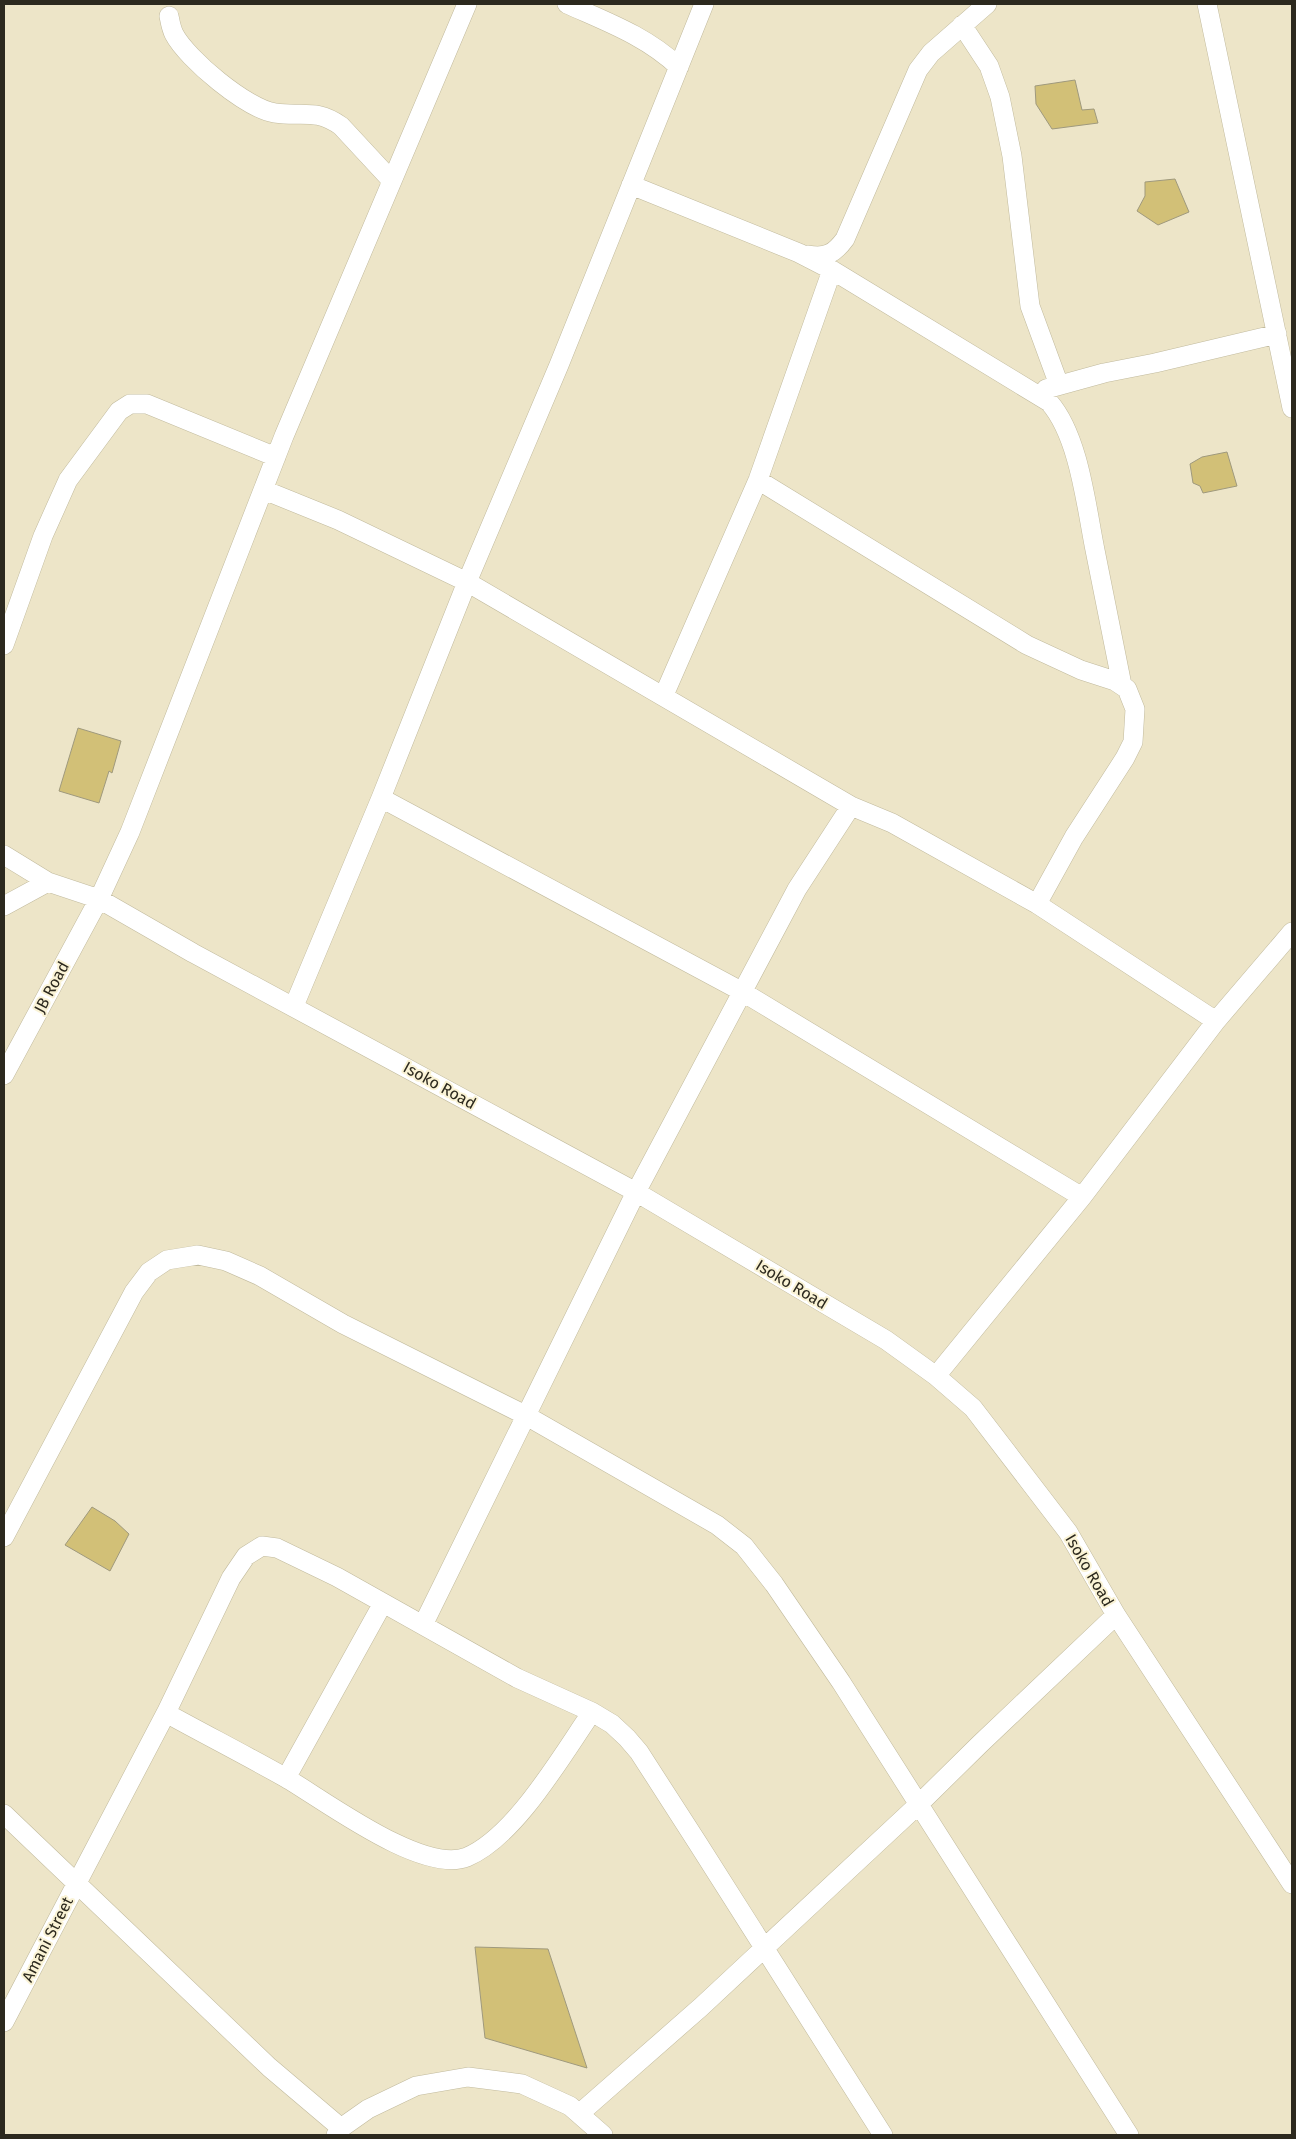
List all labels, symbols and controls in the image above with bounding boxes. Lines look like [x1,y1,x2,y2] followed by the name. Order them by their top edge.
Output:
[30,958,73,1016] street label: JB Road
[400,1058,479,1113] street label: Isoko Road
[753,1256,831,1313] street label: Isoko Road
[1061,1531,1118,1610] street label: Isoko Road
[18,1893,77,1985] street label: Amani Street

